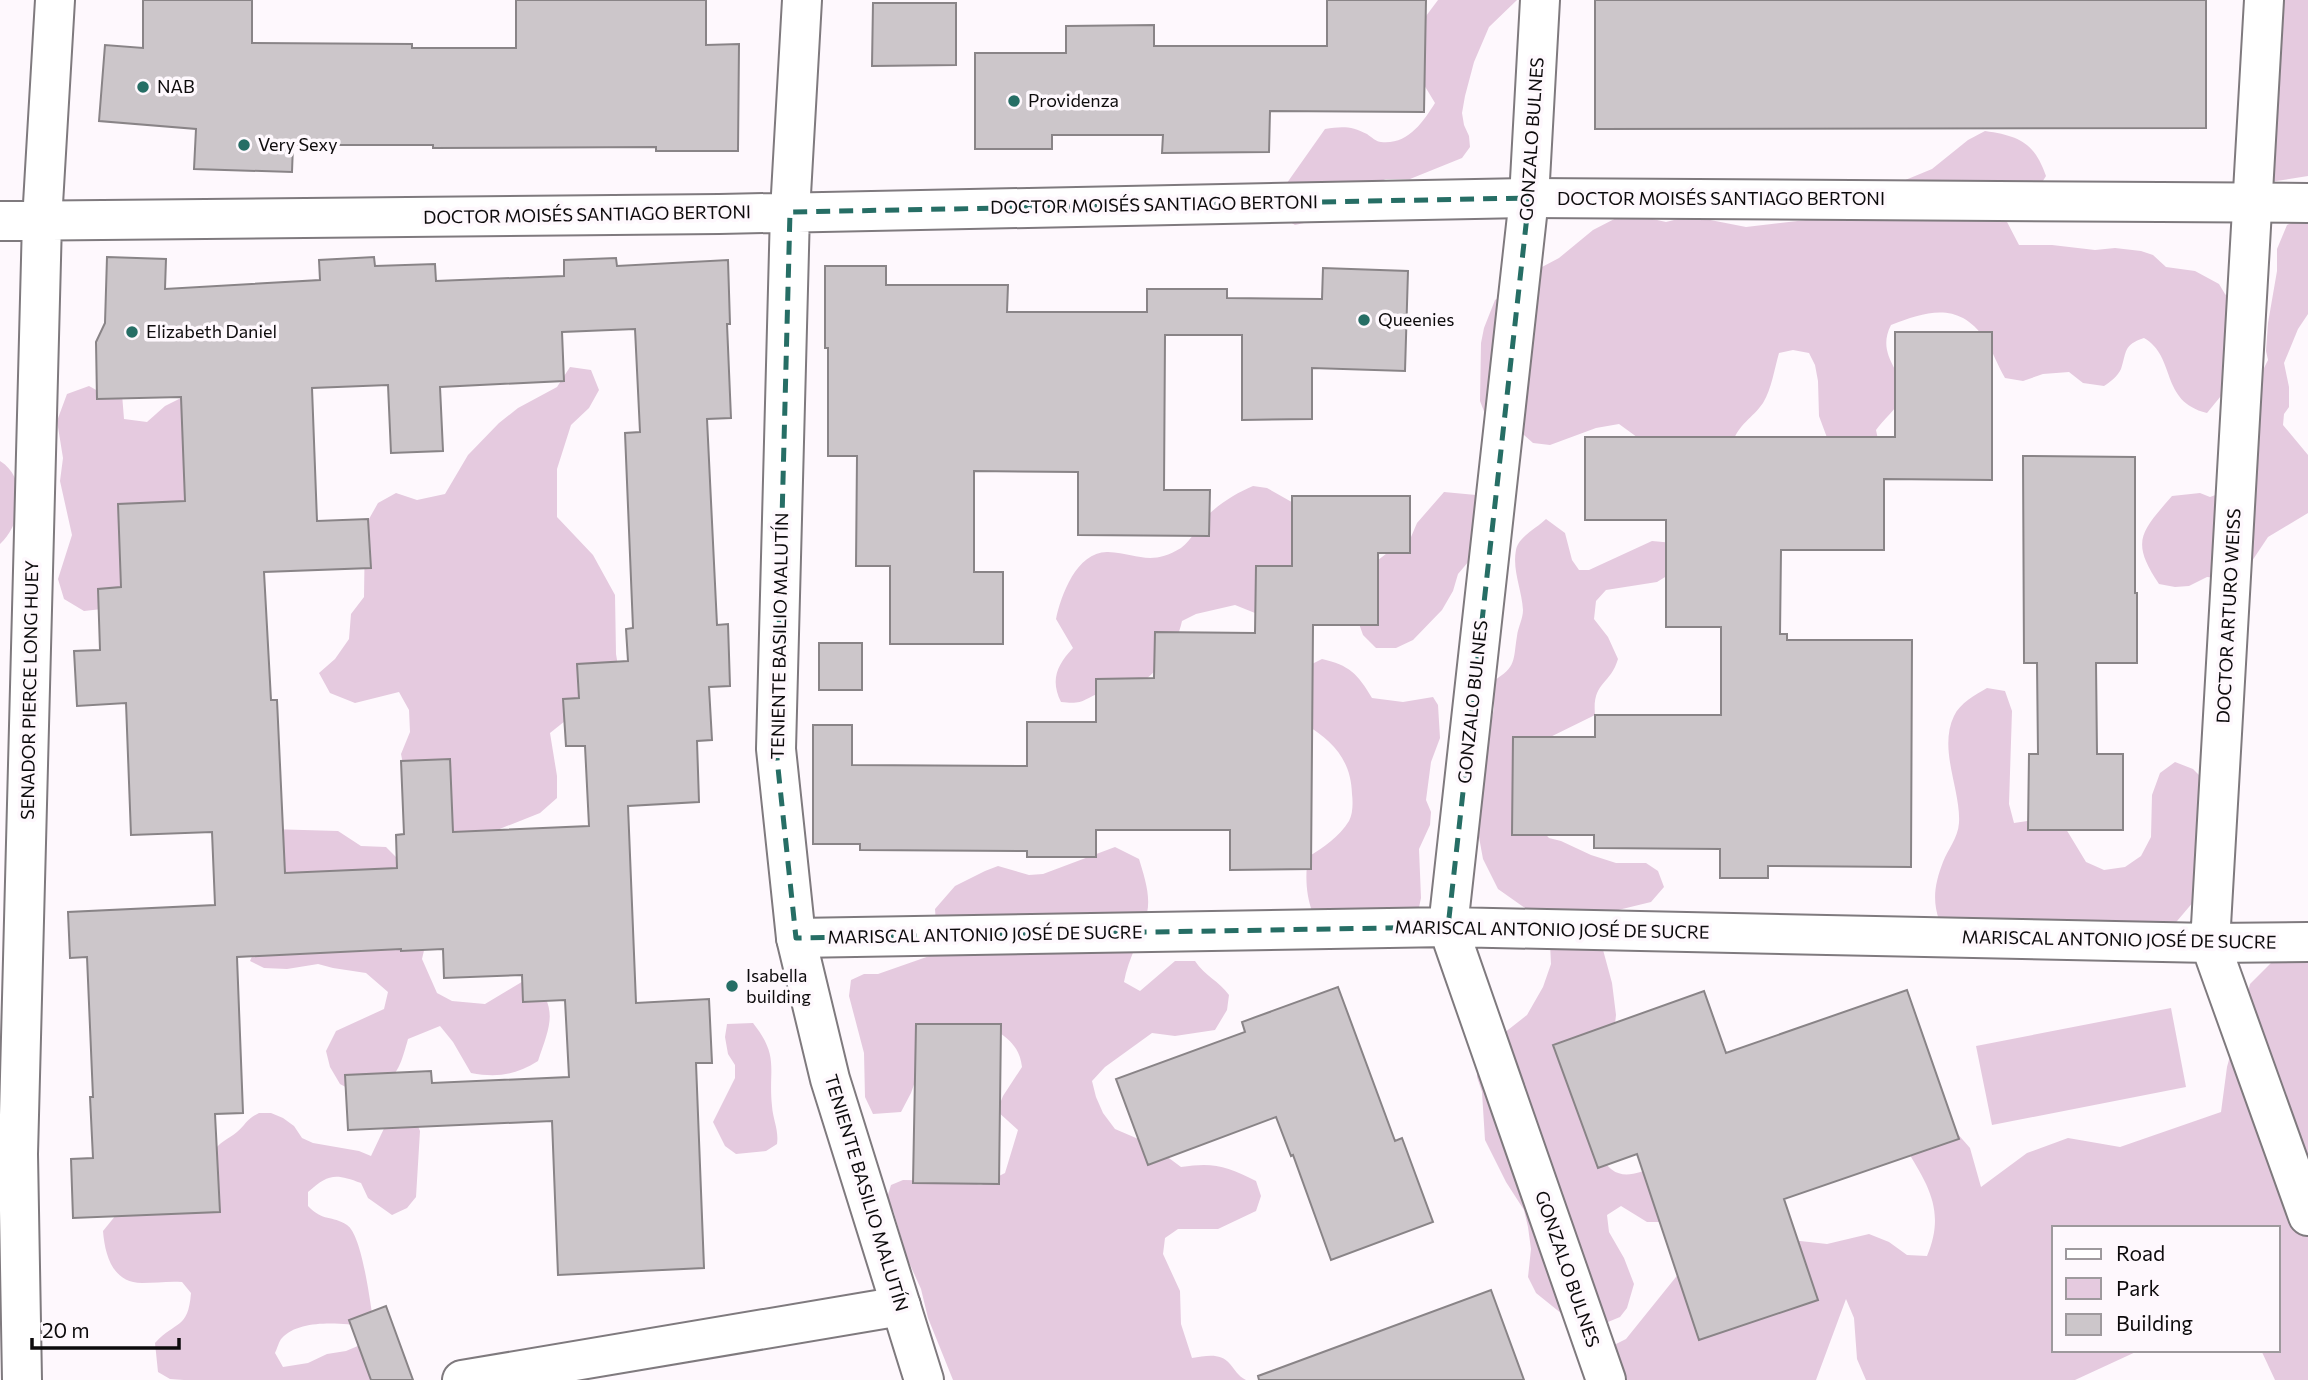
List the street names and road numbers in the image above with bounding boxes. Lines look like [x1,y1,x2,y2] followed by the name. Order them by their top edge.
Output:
[1514,56,1548,221] street label: GONZALO BULNES
[1557,187,1885,209] street label: DOCTOR MOISÉS SANTIAGO BERTONI
[990,190,1318,218] street label: DOCTOR MOISÉS SANTIAGO BERTONI
[423,200,751,228] street label: DOCTOR MOISÉS SANTIAGO BERTONI
[2211,508,2245,724] street label: DOCTOR ARTURO WEISS
[766,512,792,760] street label: TENIENTE BASILIO MALUTÍN
[16,560,42,820] street label: SENADOR PIERCE LONG HUEY
[1452,619,1492,785] street label: GONZALO BULNES
[1394,915,1710,943] street label: MARISCAL ANTONIO JOSÉ DE SUCRE
[827,920,1143,948] street label: MARISCAL ANTONIO JOSÉ DE SUCRE
[1961,925,2277,953] street label: MARISCAL ANTONIO JOSÉ DE SUCRE
[820,1071,914,1314] street label: TENIENTE BASILIO MALUTÍN
[1531,1188,1605,1350] street label: GONZALO BULNES

